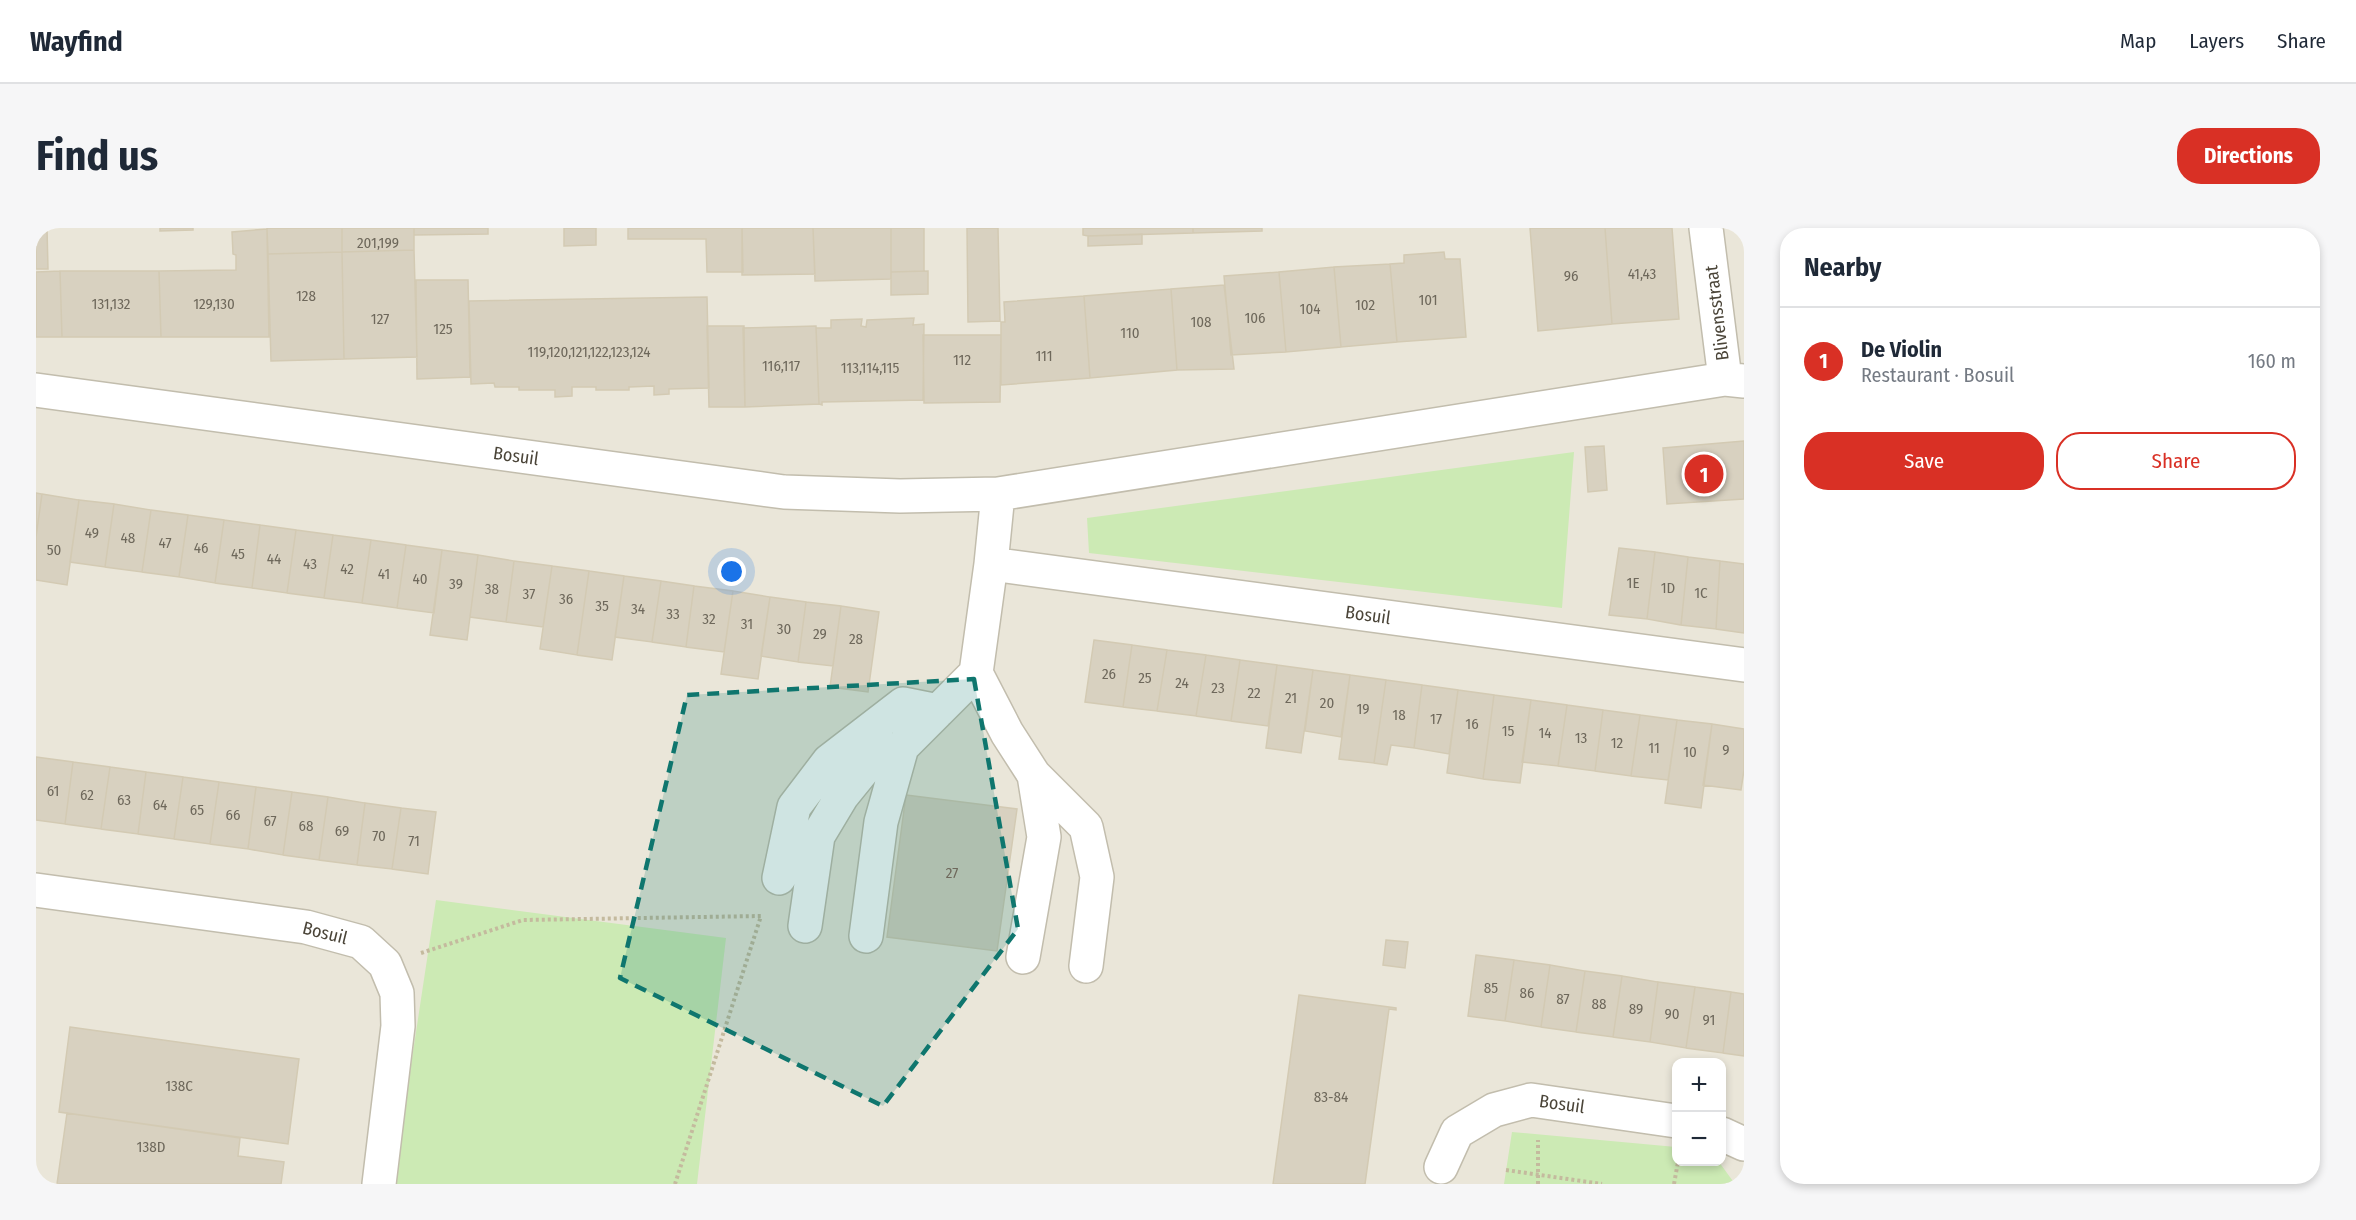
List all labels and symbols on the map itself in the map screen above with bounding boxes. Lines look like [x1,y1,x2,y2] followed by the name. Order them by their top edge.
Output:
[357,234,399,252] house number: 201,199
[1700,264,1734,362] street label: Blivensstraat
[1628,265,1657,283] house number: 41,43
[1564,267,1578,285] house number: 96
[296,287,316,305] house number: 128
[1418,291,1438,309] house number: 101
[92,295,131,313] house number: 131,132
[193,295,235,313] house number: 129,130
[1355,296,1375,314] house number: 102
[1300,300,1320,318] house number: 104
[1244,309,1266,327] house number: 106
[371,310,389,328] house number: 127
[1190,313,1212,331] house number: 108
[433,320,453,338] house number: 125
[1120,324,1140,342] house number: 110
[528,343,650,361] house number: 119,120,121,122,123,124
[1035,347,1053,365] house number: 111
[953,351,971,369] house number: 112
[762,357,800,375] house number: 116,117
[841,359,899,377] house number: 113,114,115
[492,442,540,470] street label: Bosuil
[1684,452,1724,496] pin: 1
[85,524,99,542] house number: 49
[121,529,135,547] house number: 48
[158,534,172,552] house number: 47
[194,539,208,557] house number: 46
[47,541,61,559] house number: 50
[231,545,245,563] house number: 45
[267,550,281,568] house number: 44
[303,555,317,573] house number: 43
[717,557,746,586] your location
[340,560,354,578] house number: 42
[378,565,390,583] house number: 41
[412,570,428,588] house number: 40
[1627,574,1639,592] house number: 1E
[449,575,463,593] house number: 39
[1661,579,1675,597] house number: 1D
[485,580,499,598] house number: 38
[1694,584,1708,602] house number: 1C
[523,585,535,603] house number: 37
[559,590,573,608] house number: 36
[595,597,609,615] house number: 35
[631,600,645,618] house number: 34
[1344,601,1392,629] street label: Bosuil
[666,605,680,623] house number: 33
[702,610,716,628] house number: 32
[741,615,753,633] house number: 31
[777,620,791,638] house number: 30
[813,625,827,643] house number: 29
[849,630,863,648] house number: 28
[1102,665,1116,683] house number: 26
[1138,669,1152,687] house number: 25
[1175,674,1189,692] house number: 24
[1211,679,1225,697] house number: 23
[1247,684,1261,702] house number: 22
[1285,689,1297,707] house number: 21
[1320,694,1334,712] house number: 20
[1356,700,1370,718] house number: 19
[1392,706,1406,724] house number: 18
[1430,710,1442,728] house number: 17
[1465,715,1479,733] house number: 16
[1502,722,1514,740] house number: 15
[1538,724,1552,742] house number: 14
[1575,729,1588,747] house number: 13
[1611,734,1624,752] house number: 12
[1648,739,1660,757] house number: 11
[1722,741,1730,759] house number: 9
[1683,743,1697,761] house number: 10
[47,782,59,800] house number: 61
[80,786,94,804] house number: 62
[117,791,131,809] house number: 63
[153,796,167,814] house number: 64
[190,801,204,819] house number: 65
[226,806,240,824] house number: 66
[263,812,277,830] house number: 67
[299,817,313,835] house number: 68
[335,822,349,840] house number: 69
[372,827,386,845] house number: 70
[408,832,420,850] house number: 71
[946,864,958,882] house number: 27
[300,917,350,949] street label: Bosuil
[1484,979,1498,997] house number: 85
[1520,984,1534,1002] house number: 86
[1556,990,1570,1008] house number: 87
[1591,995,1607,1013] house number: 88
[1629,1000,1643,1018] house number: 89
[1664,1005,1680,1023] house number: 90
[1703,1011,1715,1029] house number: 91
[165,1077,193,1095] house number: 138C
[1314,1088,1348,1106] house number: 83-84
[1538,1090,1586,1118] street label: Bosuil
[137,1138,165,1156] house number: 138D

